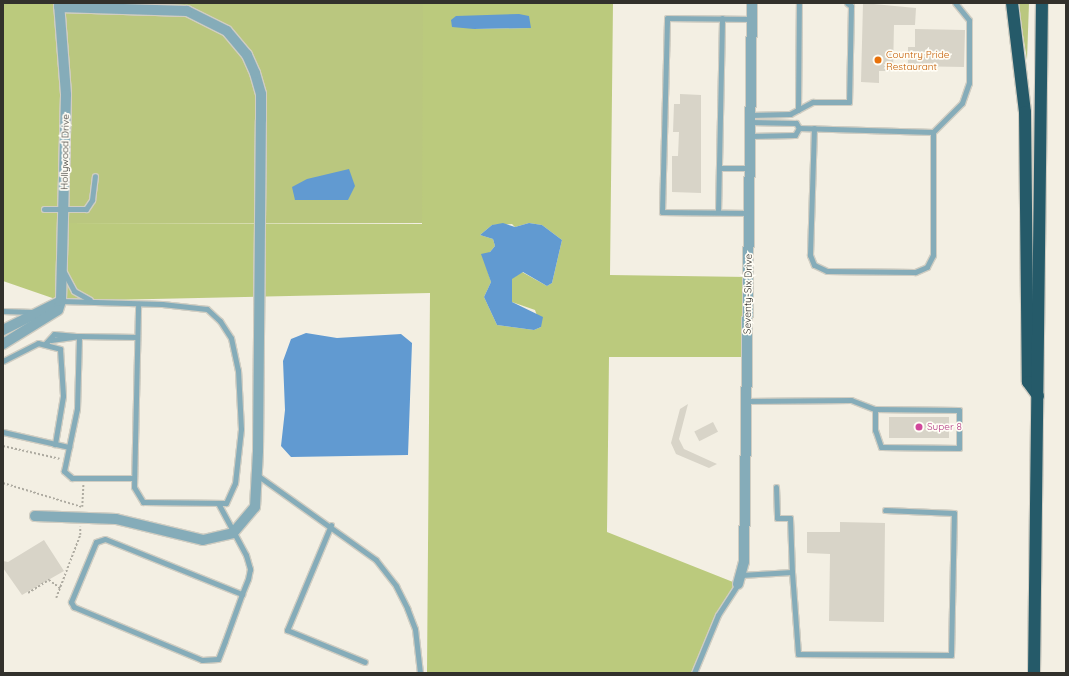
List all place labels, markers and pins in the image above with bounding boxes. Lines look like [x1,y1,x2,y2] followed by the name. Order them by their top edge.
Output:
[886,48,949,72] place label: Country Pride Restaurant
[873,55,883,65] marker: Country Pride Restaurant
[927,421,962,433] place label: Super 8
[914,422,924,432] marker: Super 8

